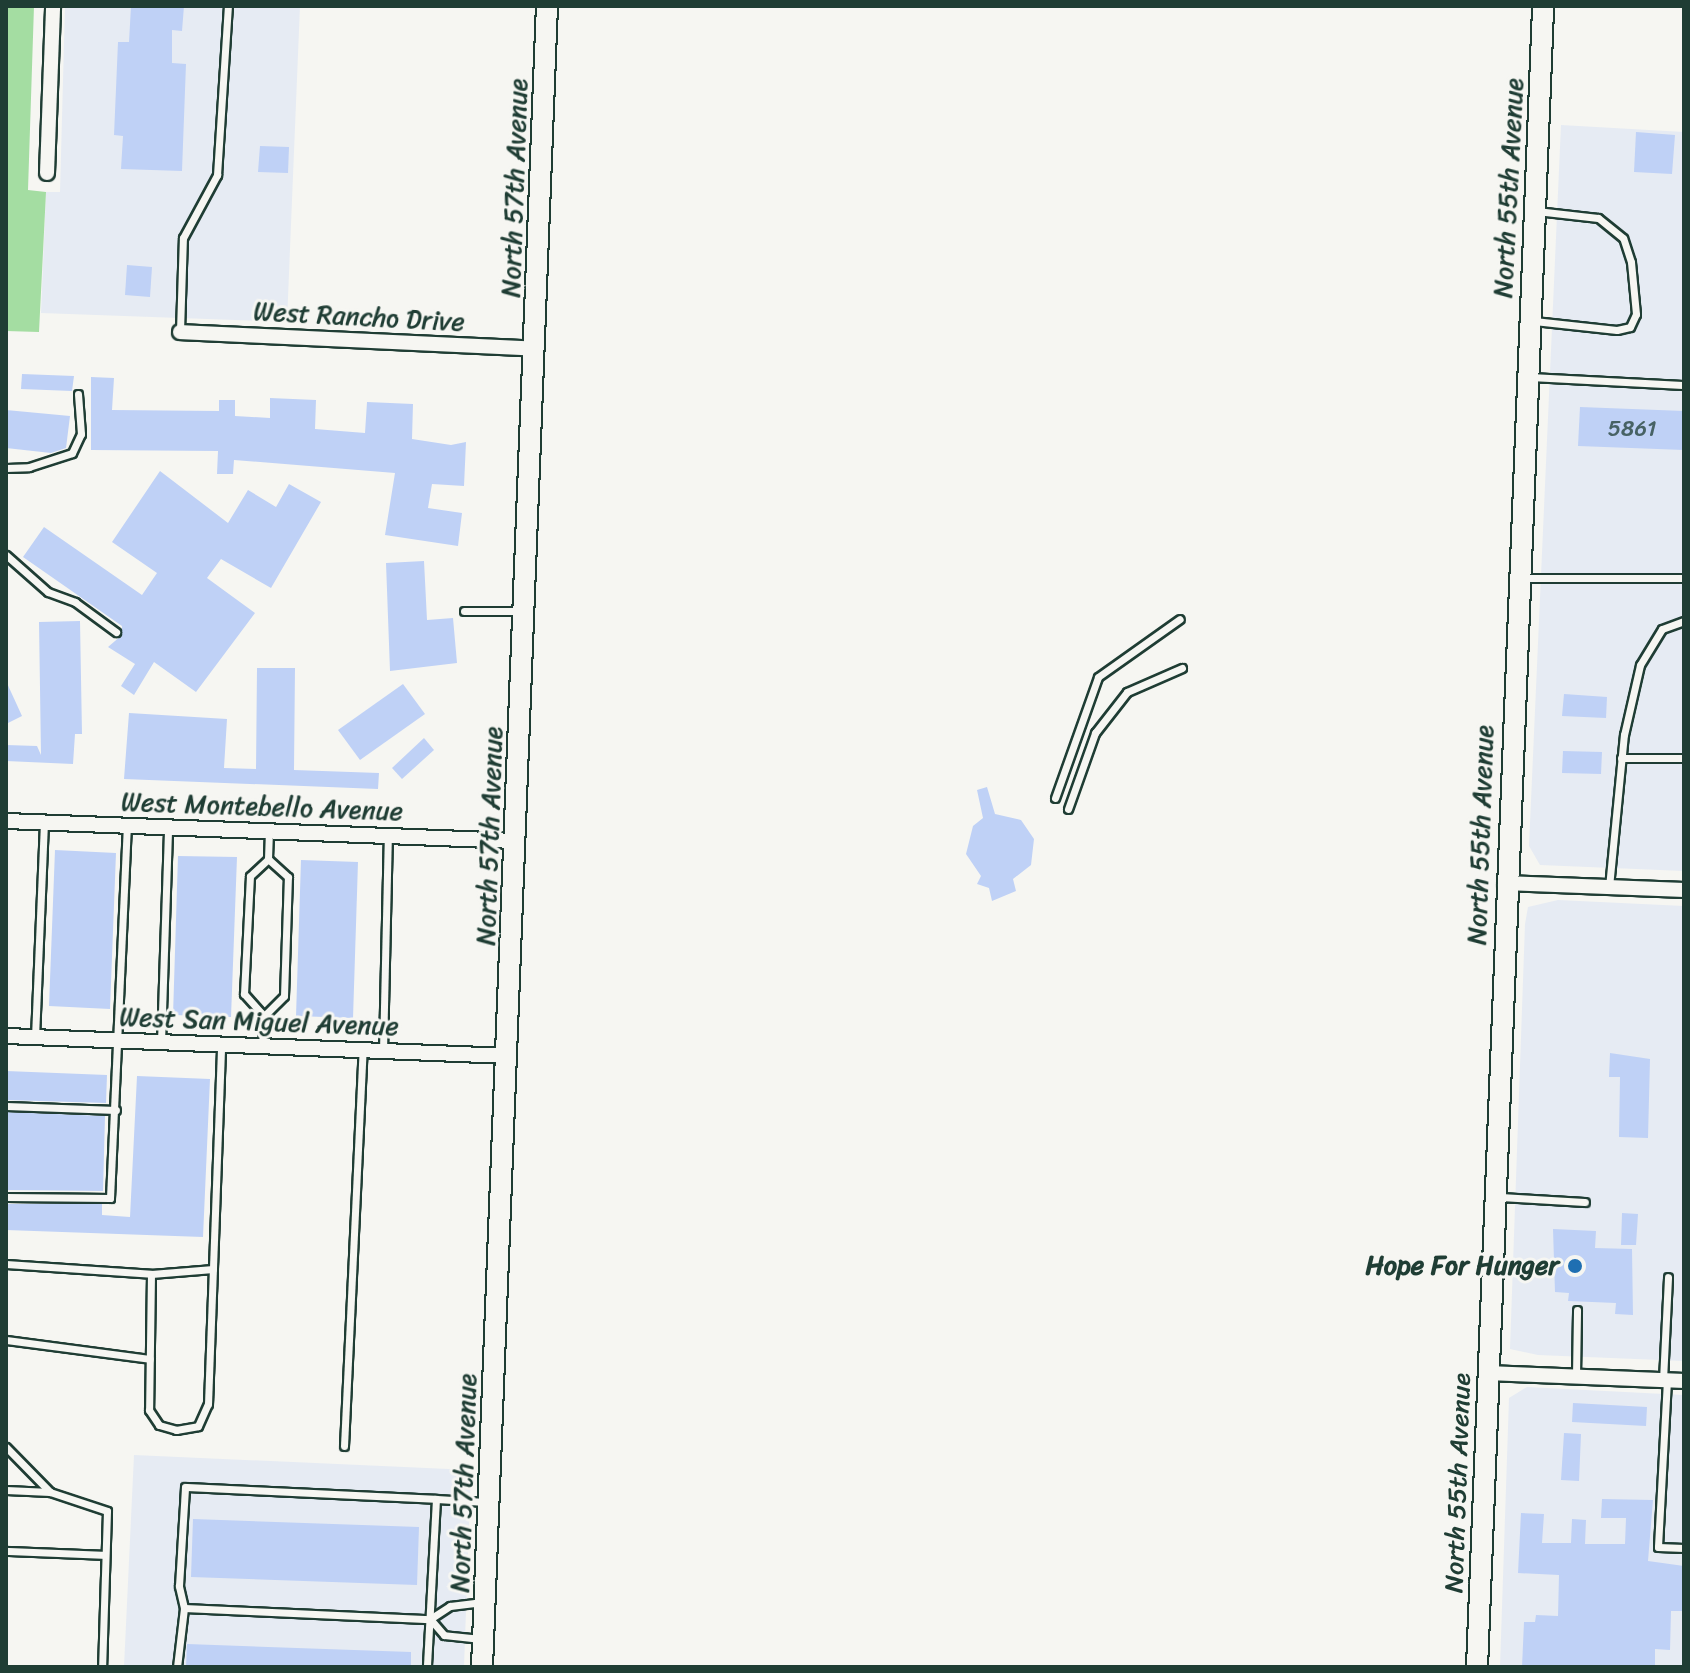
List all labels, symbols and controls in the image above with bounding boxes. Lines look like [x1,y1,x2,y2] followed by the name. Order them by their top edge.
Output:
[1488,77,1530,299] street label: North 55th Avenue
[496,78,534,298] street label: North 57th Avenue
[252,296,466,338] street label: West Rancho Drive
[1608,416,1656,442] house number: 5861
[1462,724,1500,946] street label: North 55th Avenue
[471,726,509,946] street label: North 57th Avenue
[121,787,403,827] street label: West Montebello Avenue
[119,1002,399,1042] street label: West San Miguel Avenue
[1365,1250,1559,1282] place label: Hope For Hunger
[1566,1257,1584,1275] marker: Hope For Hunger
[1439,1372,1477,1594] street label: North 55th Avenue
[445,1373,483,1593] street label: North 57th Avenue

